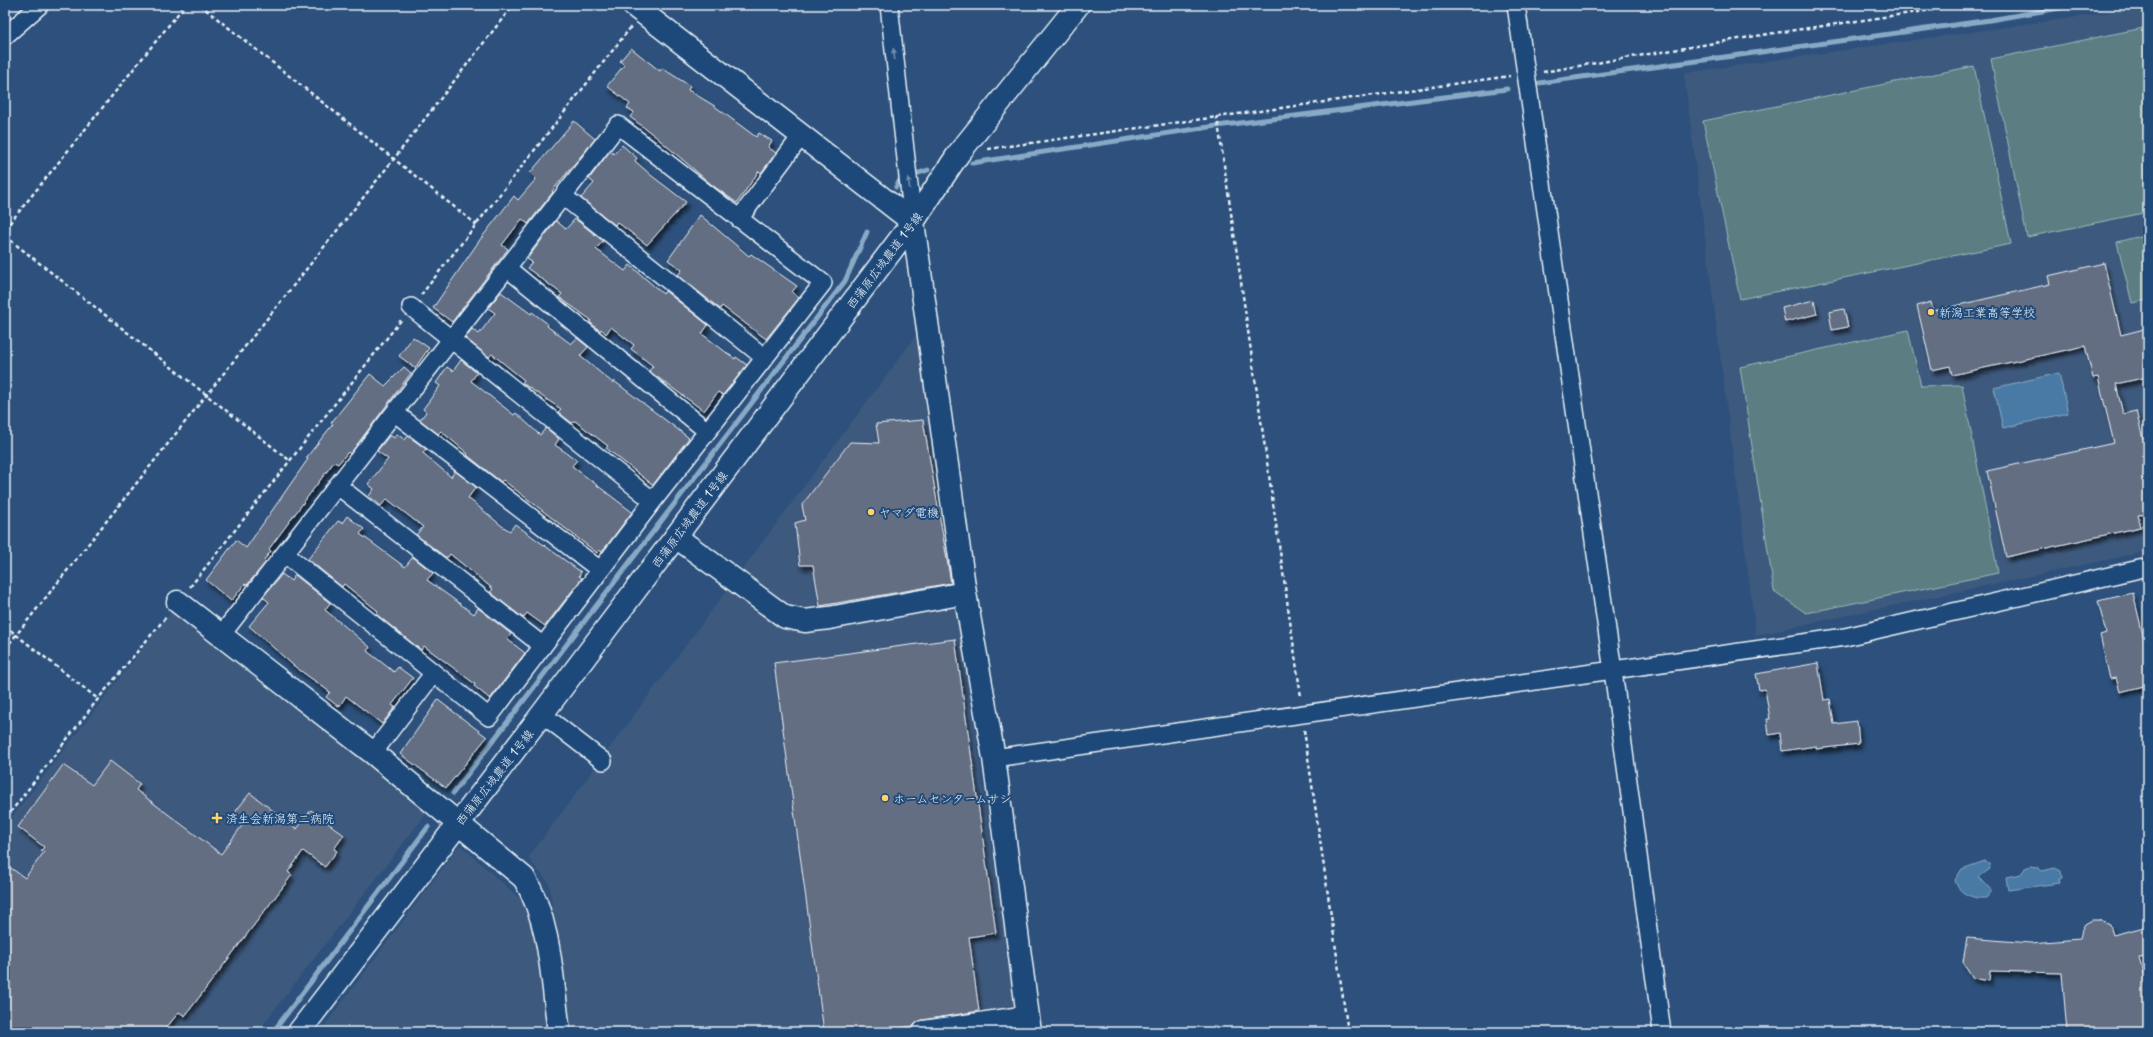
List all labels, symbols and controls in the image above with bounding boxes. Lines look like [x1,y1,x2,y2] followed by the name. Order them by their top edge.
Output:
[891,48,897,60] one-way arrow
[906,177,912,189] one-way arrow
[842,208,926,312] street label: 西蒲原広域農道 1号線
[1939,303,2035,321] place label: 新潟工業高等学校
[1926,307,1936,317] marker: 新潟工業高等学校
[647,467,731,571] street label: 西蒲原広域農道 1号線
[879,503,939,521] place label: ヤマダ電機
[866,507,876,517] marker: ヤマダ電機
[451,725,537,829] street label: 西蒲原広域農道 1号線
[893,789,1012,807] place label: ホームセンタームサシ
[880,793,890,803] marker: ホームセンタームサシ
[226,809,334,827] place label: 済生会新潟第二病院
[211,812,223,824] marker: 済生会新潟第二病院

